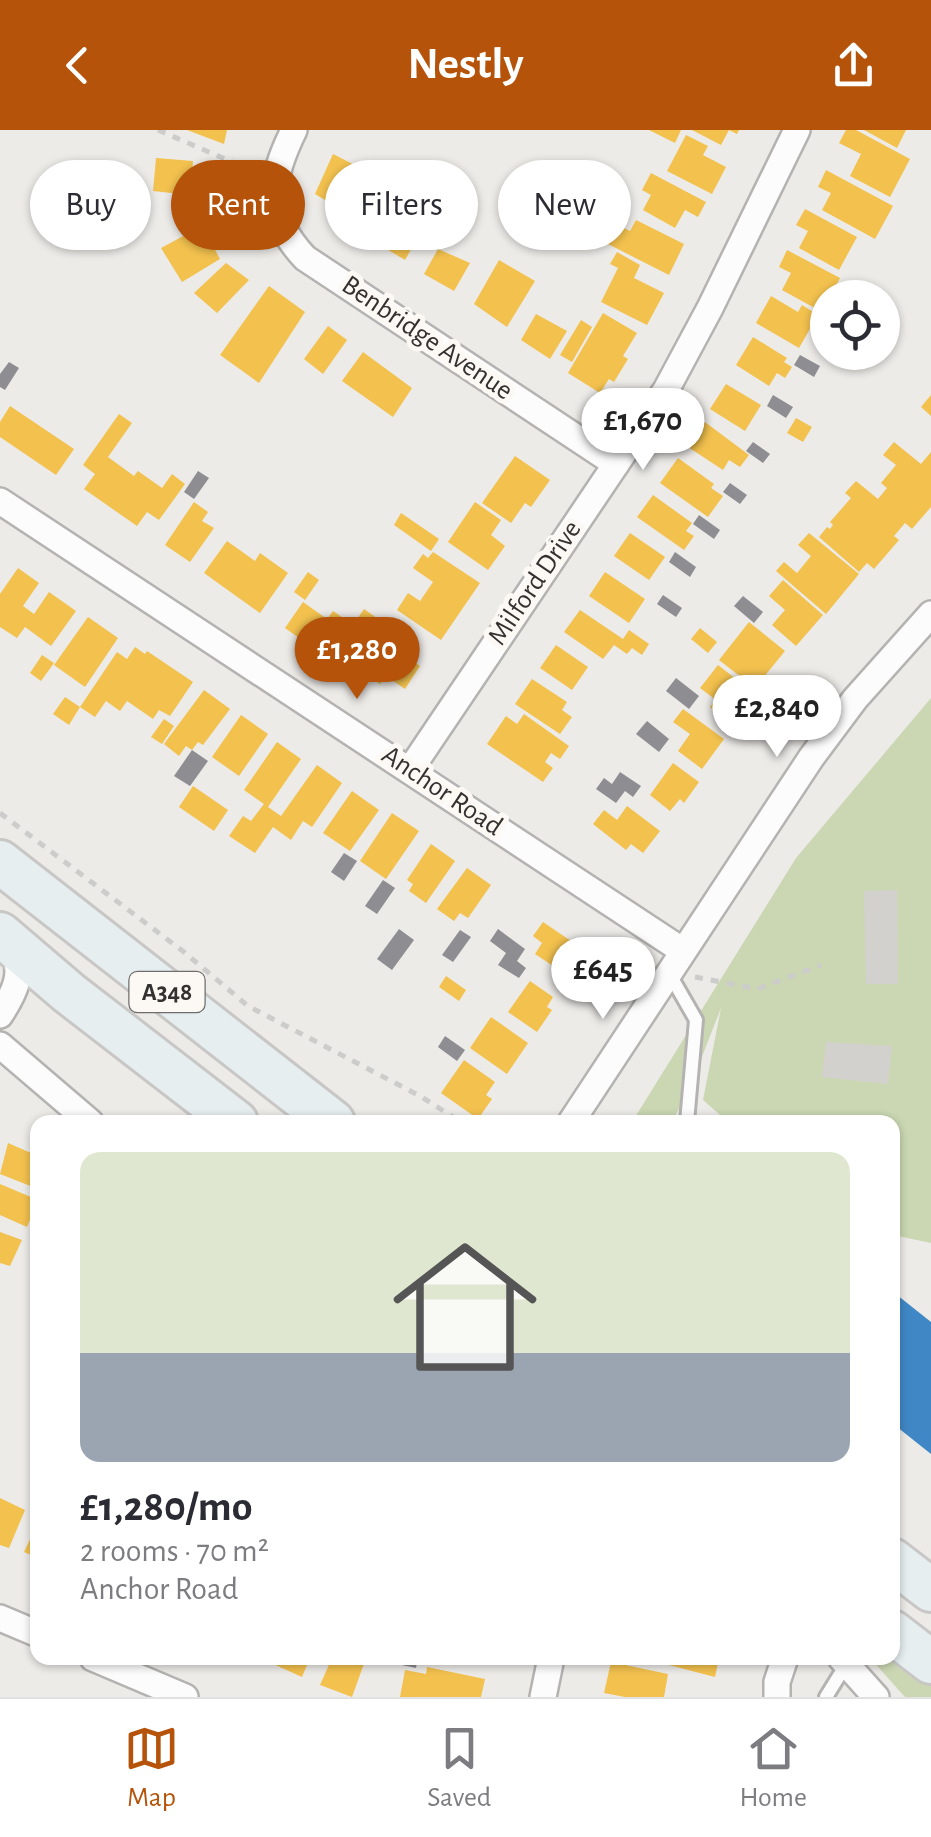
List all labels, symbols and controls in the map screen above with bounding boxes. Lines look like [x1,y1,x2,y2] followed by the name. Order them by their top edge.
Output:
[50,38,105,93] icon: back
[826,38,881,93] icon: share
[407,42,524,87] text: Nestly
[30,160,151,250] chip: Buy
[171,160,305,250] chip: Rent
[325,160,478,250] chip: Filters
[498,160,631,250] chip: New
[337,271,517,405] street label: Benbridge Avenue
[810,280,900,370] map controls
[810,280,900,370] button: locate
[562,388,724,473] pin: £1,670
[603,404,683,436] text: £1,670
[483,516,587,650] street label: Milford Drive
[276,617,438,702] pin: £1,280
[317,633,397,665] text: £1,280
[696,675,858,760] pin: £2,840
[734,691,820,723] text: £2,840
[377,741,507,841] street label: Anchor Road
[544,937,662,1022] pin: £645
[573,953,633,985] text: £645
[130,972,204,1012] road number: A348
[375,1217,555,1397] icon: home
[80,1486,252,1528] text: £1,280/mo
[80,1535,269,1567] text: 2 rooms · 70 m²
[80,1573,238,1605] text: Anchor Road
[124,1721,179,1815] tab: Map
[427,1721,491,1815] tab: Saved
[740,1721,807,1815] tab: Home

